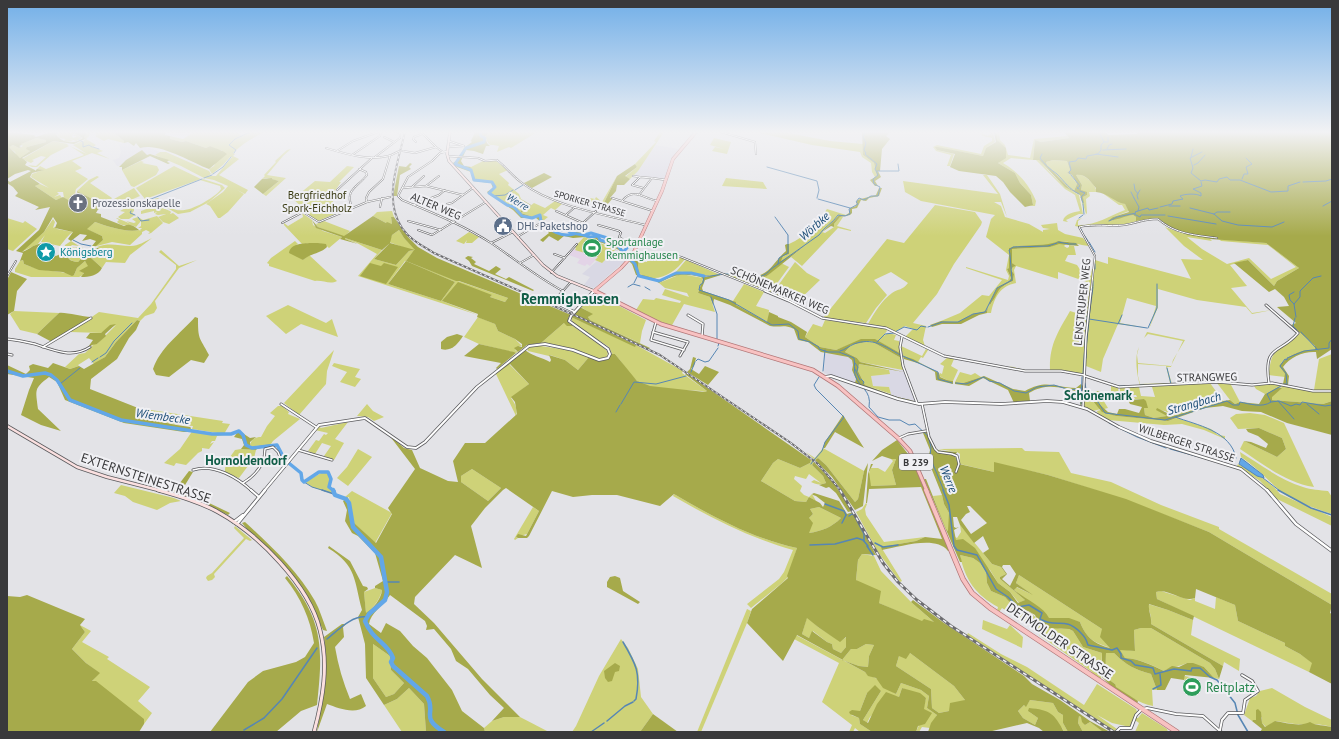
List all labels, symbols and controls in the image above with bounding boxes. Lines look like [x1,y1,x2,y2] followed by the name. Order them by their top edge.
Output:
[282,188,352,215] park label: Bergfriedhof Spork-Eichholz
[553,188,627,219] street label: SPORKER STRASSE
[409,189,464,223] street label: ALTER WEG
[505,191,532,214] water label: Werre
[67,192,89,214] church icon: Prozessionskapelle
[92,196,181,210] place label: Prozessionskapelle
[796,208,833,244] water label: Wörbke
[492,215,514,237] public building icon: DHL Paketshop
[517,219,588,233] place label: DHL Paketshop
[606,235,678,262] place label: Sportanlage Remmighausen
[581,237,603,259] sports icon: Sportanlage Remmighausen
[35,241,57,263] place icon: Königsberg
[60,245,113,259] place label: Königsberg
[1070,257,1094,346] street label: LENSTRUPER WEG
[729,263,832,317] street label: SCHÖNEMARKER WEG
[521,289,619,308] district label: Remmighausen
[1177,369,1238,385] street label: STRANGWEG
[1064,387,1133,404] district label: Schönemark
[1165,388,1223,418] water label: Strangbach
[135,405,192,427] water label: Wiembecke
[1137,421,1237,465] street label: WILBERGER STRASSE
[79,449,213,507] street label: EXTERNSTEINESTRASSE
[205,452,287,469] district label: Hornoldendorf
[899,454,933,470] road number: B 239
[937,463,961,495] water label: Werre
[1003,599,1117,683] street label: DETMOLDER STRASSE
[1181,676,1203,698] sports icon: Reitplatz
[1206,679,1255,696] place label: Reitplatz

